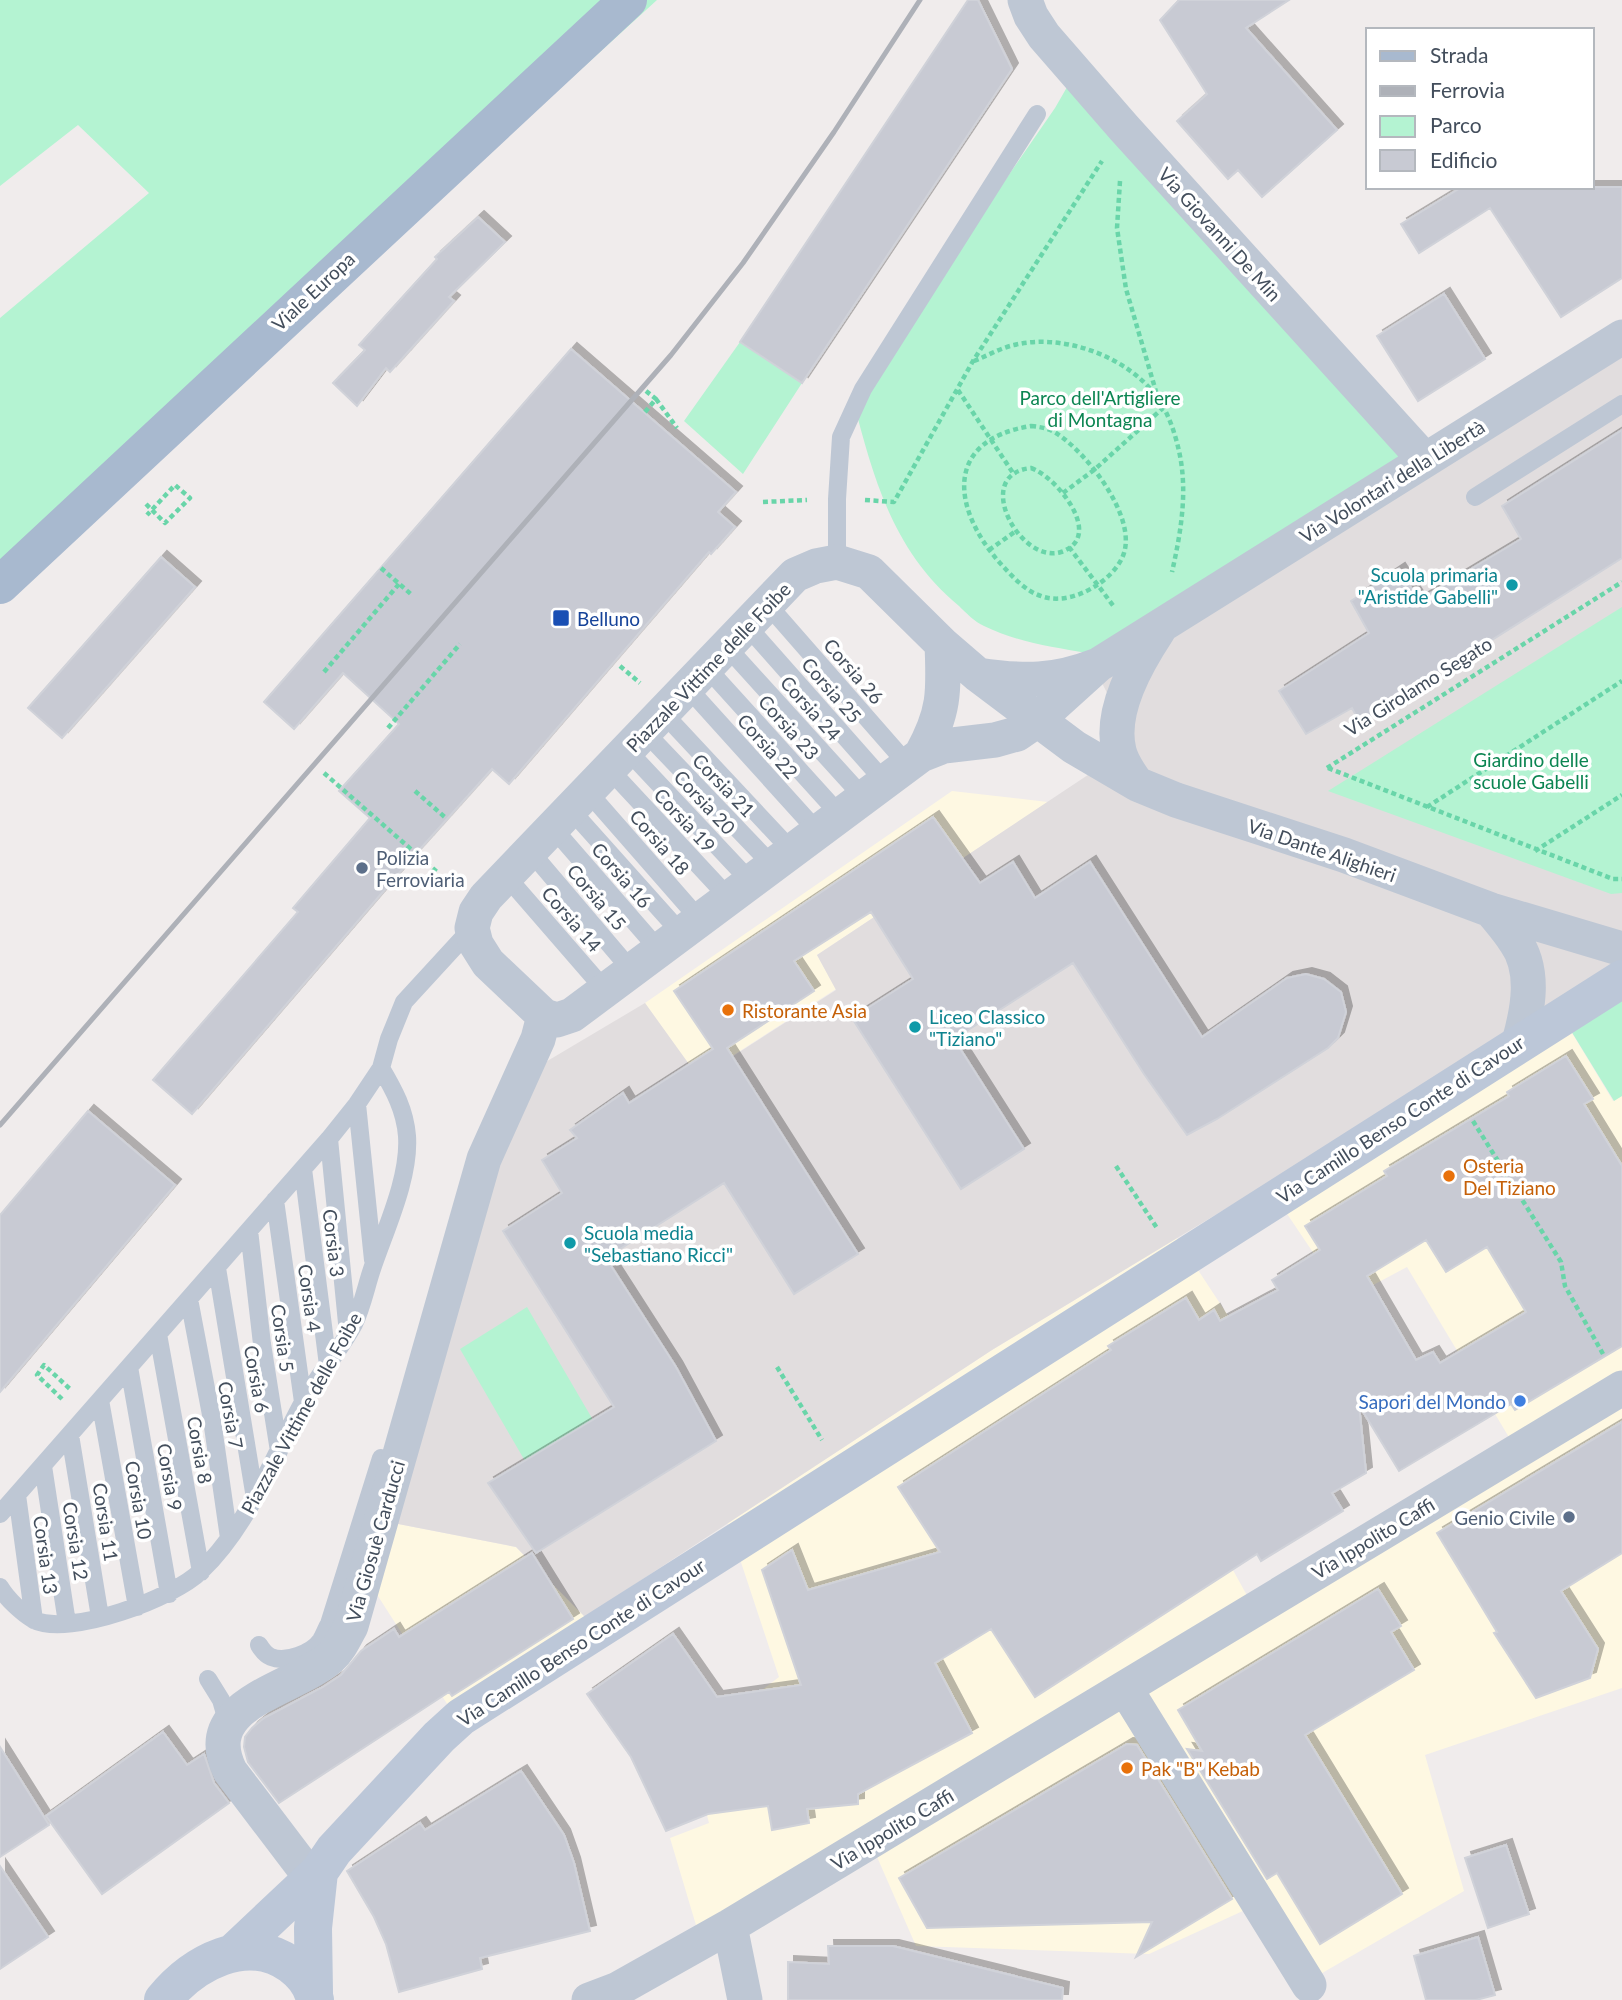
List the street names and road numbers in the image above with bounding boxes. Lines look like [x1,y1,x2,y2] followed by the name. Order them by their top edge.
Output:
[1154,162,1286,306] street label: Via Giovanni De Min
[267,247,359,335] street label: Viale Europa
[1295,415,1489,547] street label: Via Volontari della Libertà
[621,577,795,757] street label: Piazzale Vittime delle Foibe
[1340,631,1496,741] street label: Via Girolamo Segato
[819,634,889,708] street label: Corsia 26
[797,653,867,727] street label: Corsia 25
[776,671,846,745] street label: Corsia 24
[754,690,824,764] street label: Corsia 23
[733,709,803,783] street label: Corsia 22
[688,748,760,822] street label: Corsia 21
[670,765,740,839] street label: Corsia 20
[650,783,720,857] street label: Corsia 19
[625,805,695,879] street label: Corsia 18
[1245,814,1399,886] street label: Via Dante Alighieri
[587,838,657,912] street label: Corsia 16
[563,859,631,935] street label: Corsia 15
[537,882,607,956] street label: Corsia 14
[1272,1030,1528,1208] street label: Via Camillo Benso Conte di Cavour
[318,1208,350,1278] street label: Corsia 3
[294,1263,326,1333] street label: Corsia 4
[267,1303,299,1373] street label: Corsia 5
[236,1308,366,1518] street label: Piazzale Vittime delle Foibe
[240,1343,274,1415] street label: Corsia 6
[214,1379,248,1451] street label: Corsia 7
[183,1414,217,1486] street label: Corsia 8
[153,1441,187,1513] street label: Corsia 9
[341,1458,409,1624] street label: Via Giosuè Carducci
[121,1459,157,1541] street label: Corsia 10
[88,1481,124,1563] street label: Corsia 11
[1307,1492,1439,1584] street label: Via Ippolito Caffi
[58,1500,94,1582] street label: Corsia 12
[29,1514,63,1596] street label: Corsia 13
[453,1553,709,1731] street label: Via Camillo Benso Conte di Cavour
[826,1783,958,1875] street label: Via Ippolito Caffi

